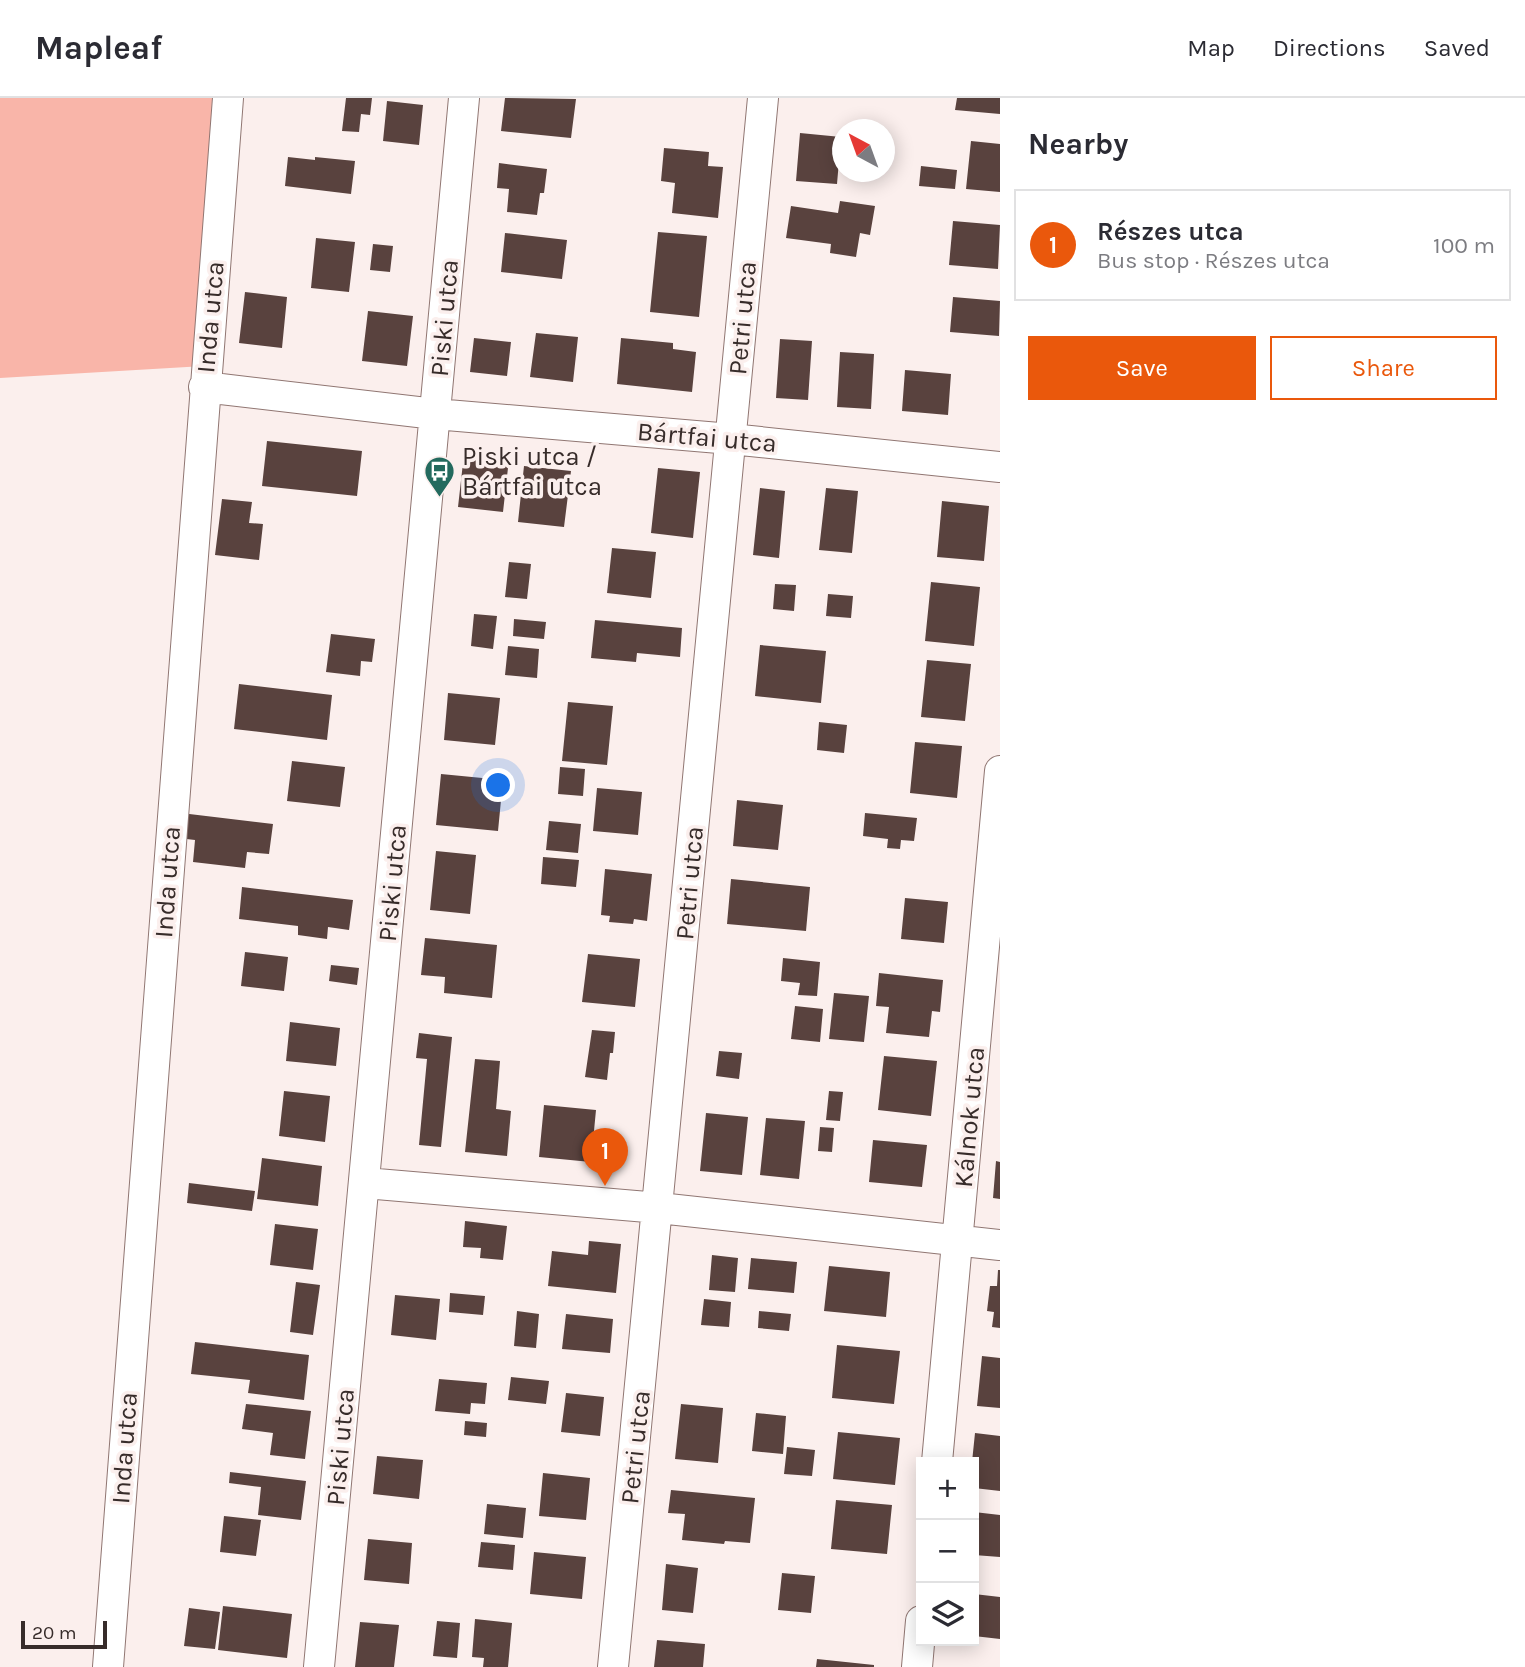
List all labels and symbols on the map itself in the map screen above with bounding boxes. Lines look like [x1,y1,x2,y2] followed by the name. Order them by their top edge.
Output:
[832,119,895,182] north arrow
[424,258,465,378] street label: Piski utca
[190,260,231,374] street label: Inda utca
[722,260,763,376] street label: Petri utca
[636,416,778,459] street label: Bártfai utca
[462,441,602,502] place label: Piski utca / Bártfai utca
[422,454,456,498] bus stop icon: Piski utca / Bártfai utca
[481,768,515,802] your location
[372,823,413,943] street label: Piski utca
[148,825,187,939] street label: Inda utca
[669,825,710,941] street label: Petri utca
[948,1045,991,1189] street label: Kálnok utca
[582,1128,628,1186] pin: 1
[320,1387,361,1507] street label: Piski utca
[614,1389,657,1505] street label: Petri utca
[105,1391,144,1505] street label: Inda utca
[21,1618,107,1650] scale bar

